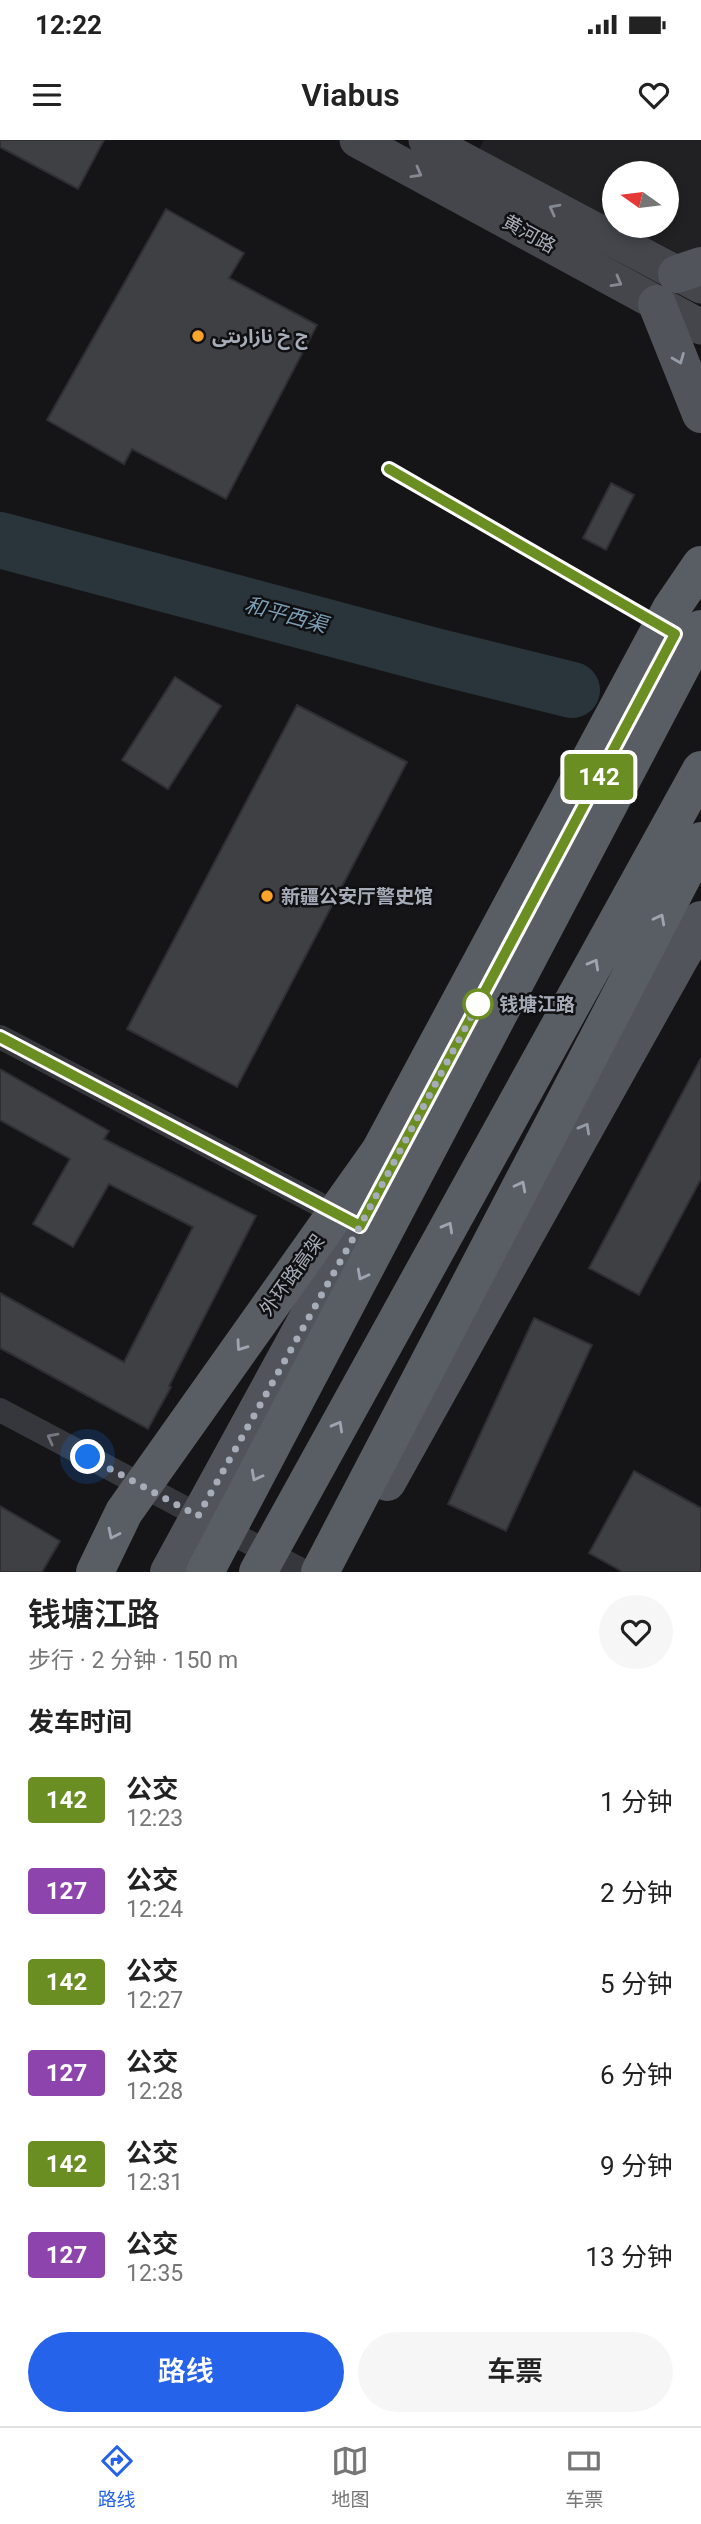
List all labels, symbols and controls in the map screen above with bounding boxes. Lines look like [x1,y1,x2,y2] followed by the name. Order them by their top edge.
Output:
[35,10,102,40] text: 12:22
[28,76,66,114] icon: menu
[301,76,400,114] text: Viabus
[635,76,673,114] icon: heart
[602,161,679,238] north arrow
[602,161,679,238] map controls
[410,165,422,178] one-way arrow
[549,204,561,217] one-way arrow
[498,210,560,258] street label: 黄河路
[609,274,622,287] one-way arrow
[212,325,308,350] place label: ج خ نازارىتى
[190,328,206,344] marker: ج خ نازارىتى
[670,352,684,364] one-way arrow
[242,593,333,638] water label: 和平西渠
[559,754,639,800] line badge: 142
[578,763,620,791] text: 142
[281,885,433,908] place label: 新疆公安厅警史馆
[259,888,275,904] marker: 新疆公安厅警史馆
[652,913,666,926] one-way arrow
[586,959,599,971] one-way arrow
[463,989,493,1019] marker: 钱塘江路
[499,993,575,1016] place label: 钱塘江路
[577,1122,590,1135] one-way arrow
[513,1180,527,1193] one-way arrow
[440,1222,453,1235] one-way arrow
[255,1230,329,1320] street label: 外环路高架
[356,1268,370,1280] one-way arrow
[237,1338,249,1351] one-way arrow
[330,1421,343,1434] one-way arrow
[47,1433,59,1446] one-way arrow
[70,1439,105,1474] your location
[250,1469,264,1482] one-way arrow
[107,1527,121,1539] one-way arrow
[28,1595,160,1634] text: 钱塘江路
[599,1595,673,1669] button: heart
[28,1647,238,1674] text: 步行 · 2 分钟 · 150 m
[28,1707,132,1737] text: 发车时间
[126,1774,178,1804] text: 公交
[46,1786,87,1814] text: 142
[600,1787,673,1817] text: 1 分钟
[126,1805,183,1832] text: 12:23
[126,1865,178,1895] text: 公交
[46,1877,87,1905] text: 127
[600,1878,673,1908] text: 2 分钟
[126,1896,183,1923] text: 12:24
[126,1956,178,1986] text: 公交
[46,1968,87,1996] text: 142
[600,1969,673,1999] text: 5 分钟
[126,1987,183,2014] text: 12:27
[126,2047,178,2077] text: 公交
[46,2059,87,2087] text: 127
[600,2060,673,2090] text: 6 分钟
[126,2078,183,2105] text: 12:28
[126,2138,178,2168] text: 公交
[46,2150,87,2178] text: 142
[600,2151,673,2181] text: 9 分钟
[126,2169,183,2196] text: 12:31
[126,2229,178,2259] text: 公交
[46,2241,87,2269] text: 127
[585,2242,673,2272] text: 13 分钟
[126,2260,183,2287] text: 12:35
[28,2332,344,2412] button: 路线
[358,2332,673,2412] button: 车票
[98,2442,136,2511] tab: 路线
[331,2442,369,2511] tab: 地图
[565,2442,603,2511] tab: 车票

